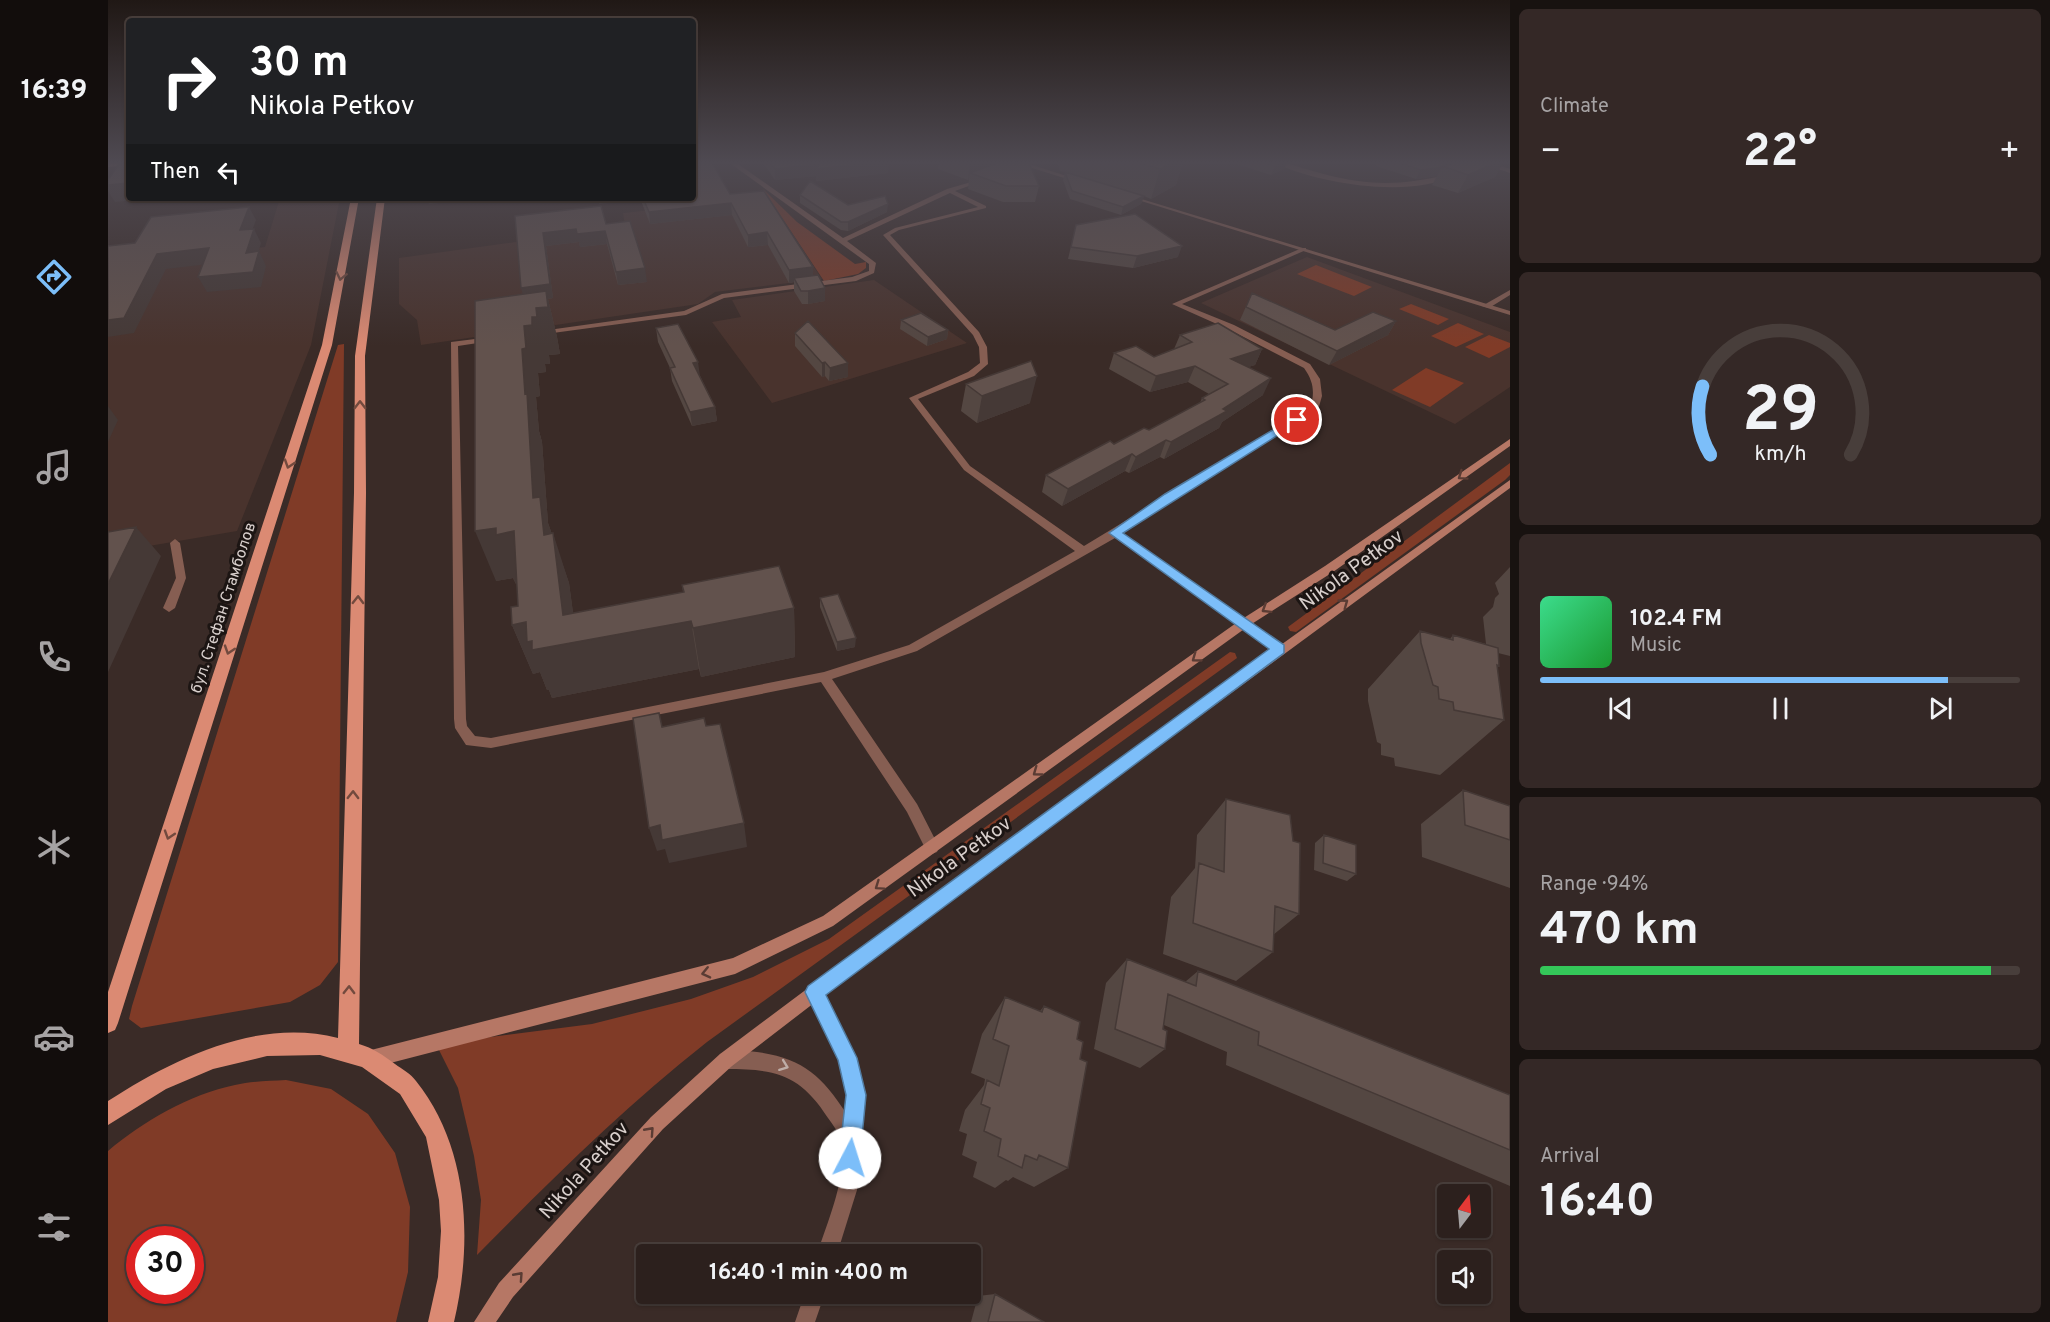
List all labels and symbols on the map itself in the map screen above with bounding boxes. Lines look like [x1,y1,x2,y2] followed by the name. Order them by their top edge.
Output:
[335,271,348,281] one-way arrow
[1271,394,1322,445] pin
[354,401,366,410] one-way arrow
[283,458,296,469] one-way arrow
[1458,469,1469,480] one-way arrow
[187,520,261,696] street label: бул. Стефан Стамболов
[1295,524,1409,618] street label: Nikola Petkov
[351,596,364,605] one-way arrow
[1337,599,1348,610] one-way arrow
[1262,602,1272,614] one-way arrow
[224,644,237,655] one-way arrow
[1191,651,1202,662] one-way arrow
[1033,765,1044,776] one-way arrow
[347,791,360,800] one-way arrow
[903,811,1017,905] street label: Nikola Petkov
[164,829,176,840] one-way arrow
[875,879,886,890] one-way arrow
[701,965,711,978] one-way arrow
[343,986,355,995] one-way arrow
[778,1058,788,1071] one-way arrow
[534,1117,636,1225] street label: Nikola Petkov
[818,1126,882,1190] position arrow
[643,1127,654,1137] one-way arrow
[1437,1184,1491,1238] north arrow
[126,1226,204,1304] speed limit sign: 30
[512,1272,523,1282] one-way arrow

